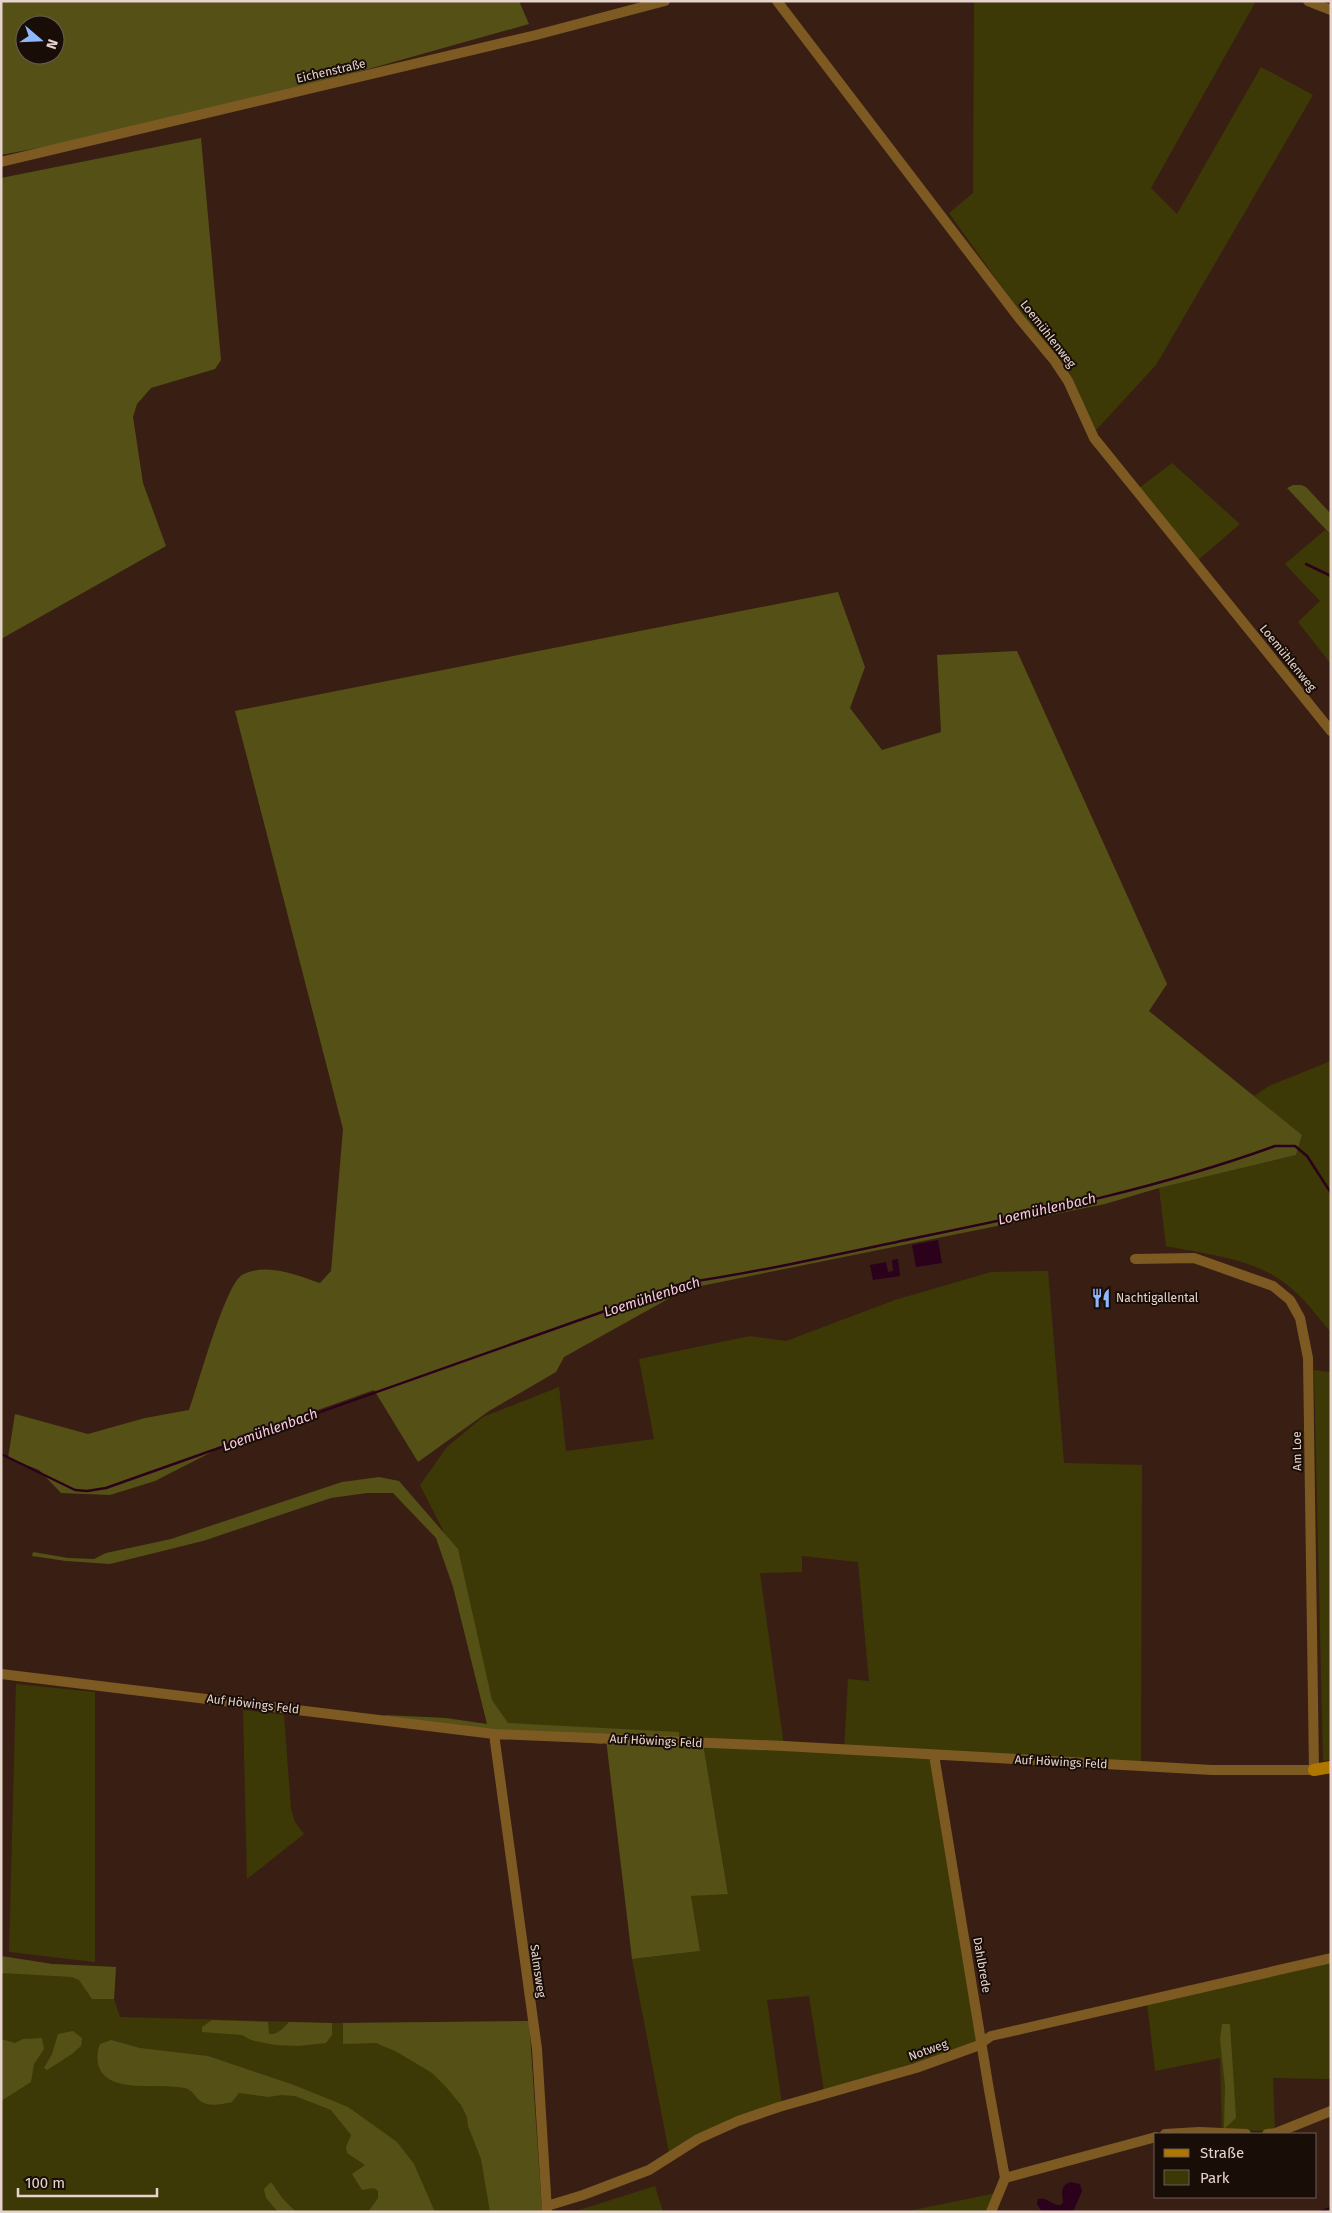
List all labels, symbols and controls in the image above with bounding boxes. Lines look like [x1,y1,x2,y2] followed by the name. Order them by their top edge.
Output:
[15,15,65,65] north arrow
[42,37,61,51] text: N
[295,56,367,86] street label: Eichenstraße
[1017,297,1079,371] street label: Loemühlenweg
[1257,622,1320,695] street label: Loemühlenweg
[996,1189,1098,1229] water label: Loemühlenbach
[602,1273,702,1321] water label: Loemühlenbach
[1090,1287,1112,1309] restaurant icon: Nachtigallental
[1116,1291,1199,1305] place label: Nachtigallental
[220,1405,320,1455] water label: Loemühlenbach
[1290,1431,1304,1471] street label: Am Loe
[206,1691,300,1717] street label: Auf Höwings Feld
[609,1732,703,1750] street label: Auf Höwings Feld
[1014,1753,1108,1771] street label: Auf Höwings Feld
[970,1936,994,1994] street label: Dahlbrede
[527,1943,549,1999] street label: Salmsweg
[906,2036,950,2064] street label: Notweg
[1154,2133,1317,2198] legend
[1200,2144,1244,2162] text: Straße
[18,2166,156,2198] scale bar
[1200,2169,1230,2187] text: Park
[25,2174,65,2192] text: 100 m

